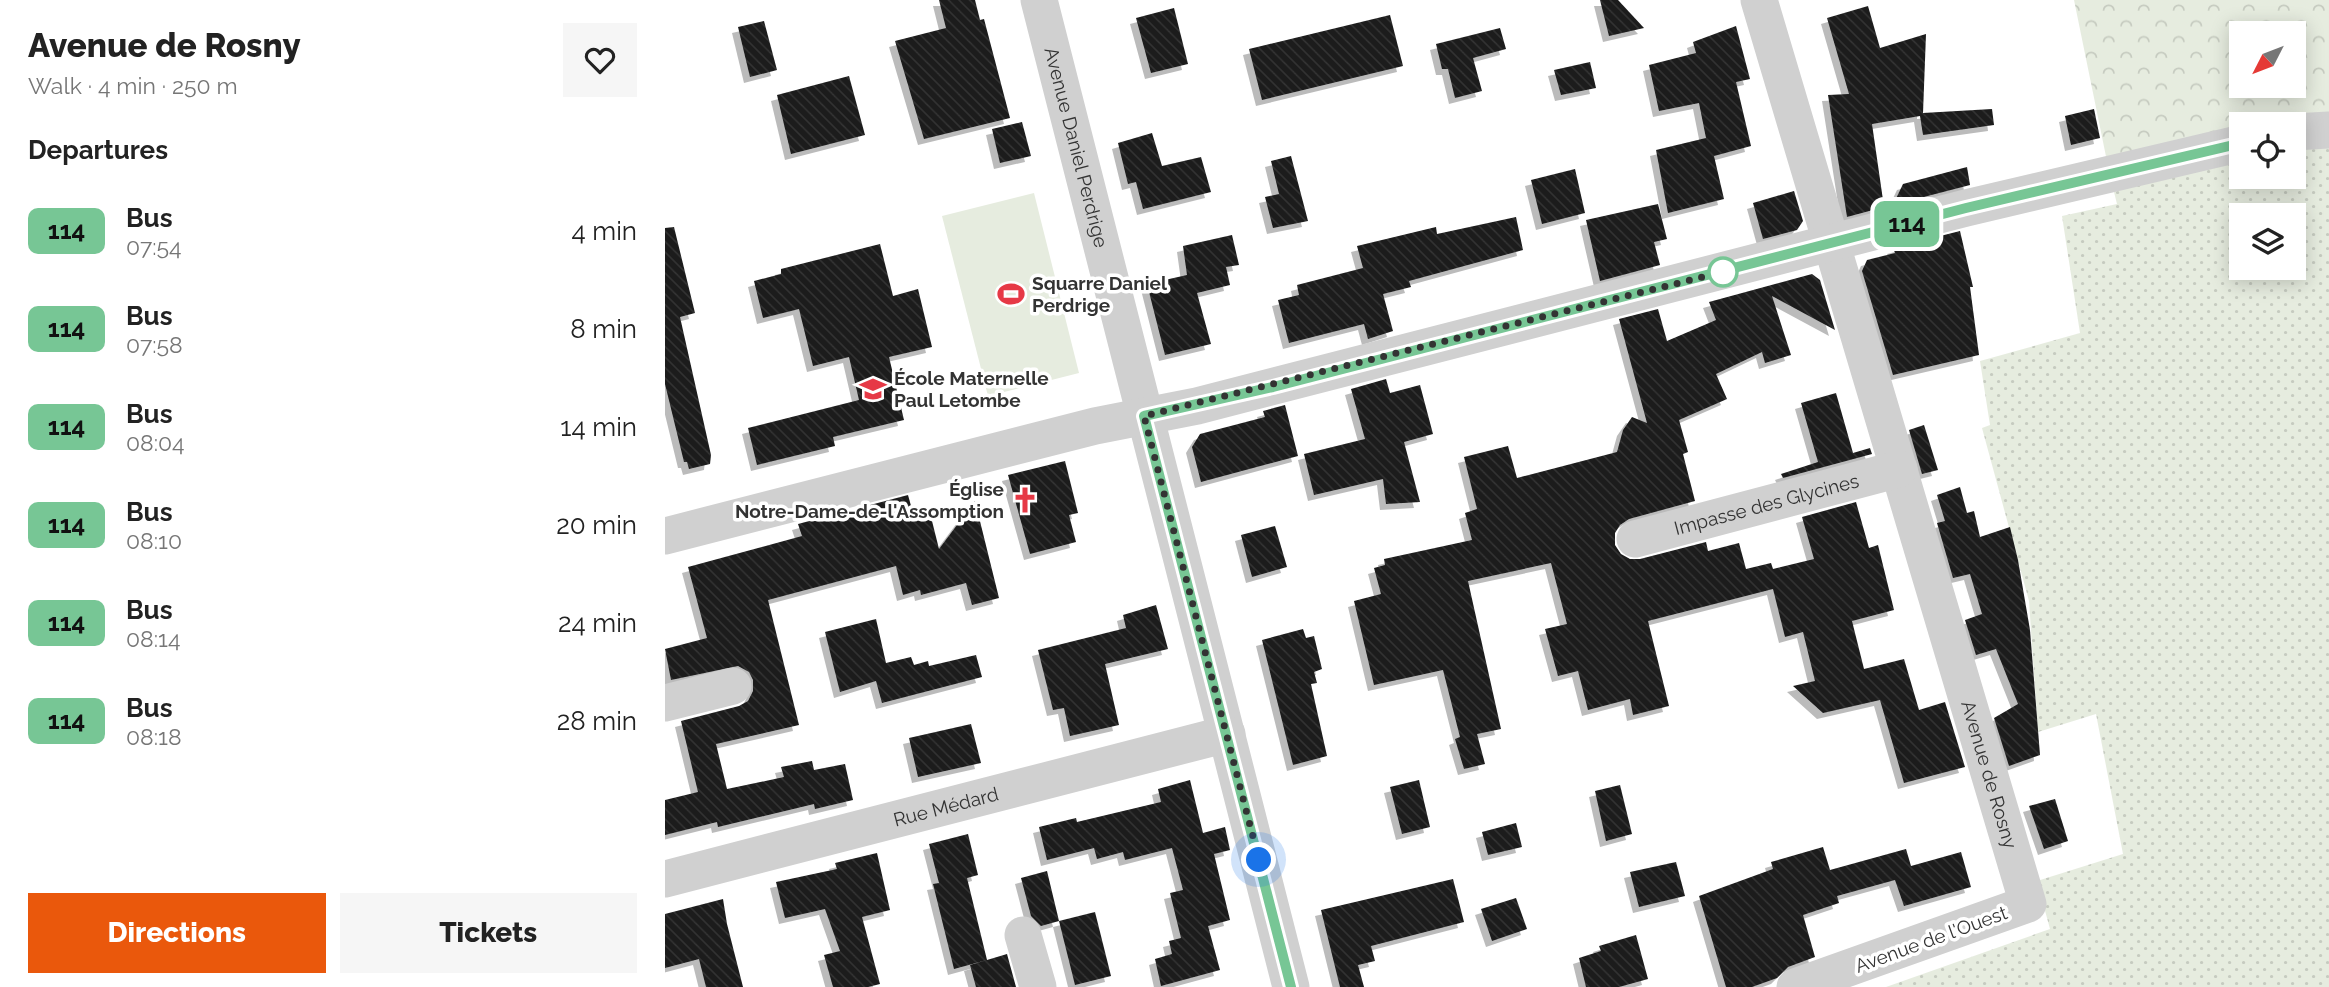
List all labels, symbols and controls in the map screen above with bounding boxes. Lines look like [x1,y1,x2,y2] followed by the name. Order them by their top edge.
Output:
[2229,21,2307,98] north arrow
[2229,21,2306,280] map controls
[563,23,637,97] button: heart
[28,26,301,65] text: Avenue de Rosny
[1040,45,1113,250] street label: Avenue Daniel Perdrige
[28,72,238,99] text: Walk · 4 min · 250 m
[2229,112,2306,189] button: locate
[28,135,168,165] text: Departures
[1867,201,1947,247] line badge: 114
[126,203,173,233] text: Bus
[2229,203,2306,280] button: layers
[1888,209,1926,238] text: 114
[48,216,85,245] text: 114
[571,216,637,246] text: 4 min
[126,233,182,260] text: 07:54
[1708,257,1738,287] unlabelled marker
[1032,272,1168,316] place label: Squarre Daniel Perdrige
[996,279,1026,309] sports icon: Squarre Daniel Perdrige
[126,301,173,331] text: Bus
[48,314,85,343] text: 114
[570,314,637,344] text: 8 min
[126,331,183,358] text: 07:58
[894,367,1049,411] place label: École Maternelle Paul Letombe
[858,374,888,404] school or university icon: École Maternelle Paul Letombe
[126,399,173,429] text: Bus
[48,412,85,441] text: 114
[560,412,637,442] text: 14 min
[126,429,185,456] text: 08:04
[1672,469,1861,539] street label: Impasse des Glycines
[735,478,1004,522] place label: Église Notre-Dame-de-l'Assomption
[1010,485,1040,515] church icon: Église Notre-Dame-de-l'Assomption
[126,497,173,527] text: Bus
[48,510,85,539] text: 114
[556,510,637,540] text: 20 min
[126,527,182,554] text: 08:10
[126,595,173,625] text: Bus
[48,608,85,637] text: 114
[558,608,637,638] text: 24 min
[126,625,180,652] text: 08:14
[126,693,173,723] text: Bus
[1957,698,2022,851] street label: Avenue de Rosny
[48,706,85,735] text: 114
[557,706,637,736] text: 28 min
[126,723,182,750] text: 08:18
[891,782,1001,831] street label: Rue Médard
[1241,842,1276,877] your location
[28,893,326,973] button: Directions
[340,893,637,973] button: Tickets
[1852,901,2011,977] street label: Avenue de l'Ouest

